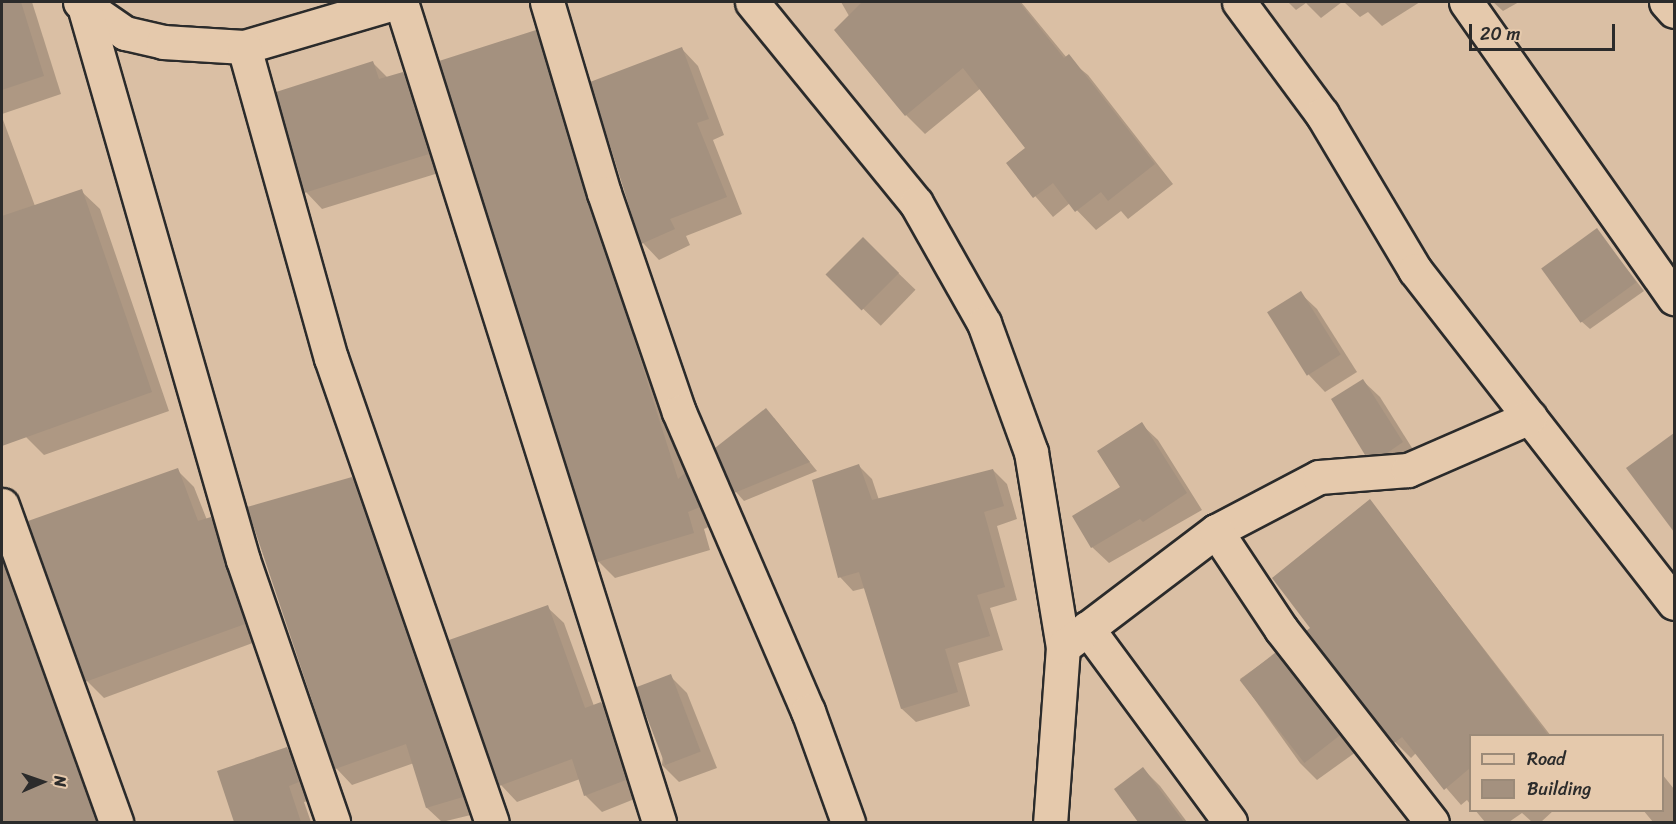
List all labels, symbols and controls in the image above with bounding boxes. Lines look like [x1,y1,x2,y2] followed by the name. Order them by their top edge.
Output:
[1472,12,1618,50] scale bar
[1480,18,1520,50] text: 20 m
[1469,734,1664,812] legend
[1527,743,1566,775] text: Road
[12,752,72,812] north arrow
[1527,773,1591,805] text: Building
[46,775,75,787] text: N

